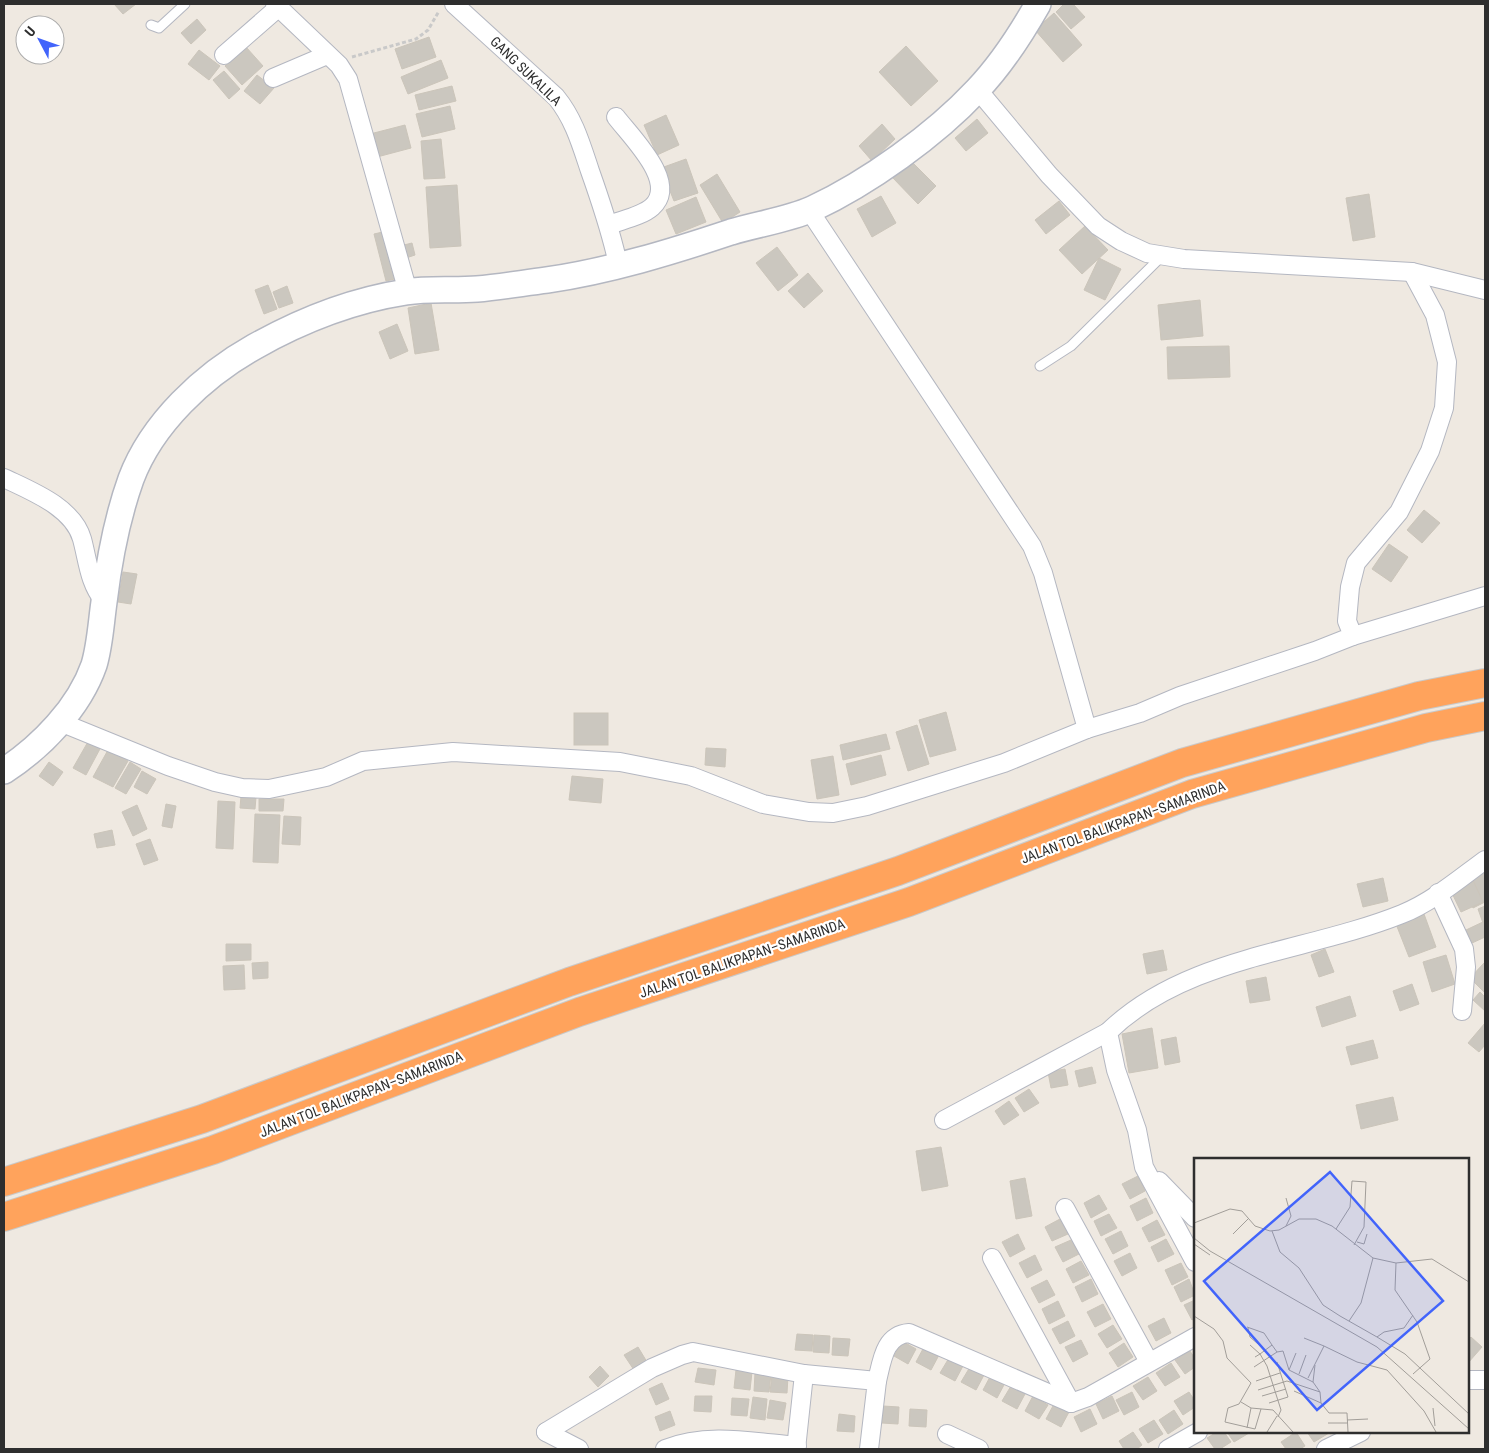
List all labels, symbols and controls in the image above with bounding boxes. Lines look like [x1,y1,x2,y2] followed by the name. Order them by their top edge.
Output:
[15,15,65,65] north arrow
[22,23,39,40] text: U
[487,33,565,109] street label: GANG SUKALILA
[1019,778,1227,866] street label: JALAN TOL BALIKPAPAN–SAMARINDA
[637,915,847,1001] street label: JALAN TOL BALIKPAPAN–SAMARINDA
[257,1048,465,1140] street label: JALAN TOL BALIKPAPAN–SAMARINDA
[1194,1158,1469,1433] inset map

